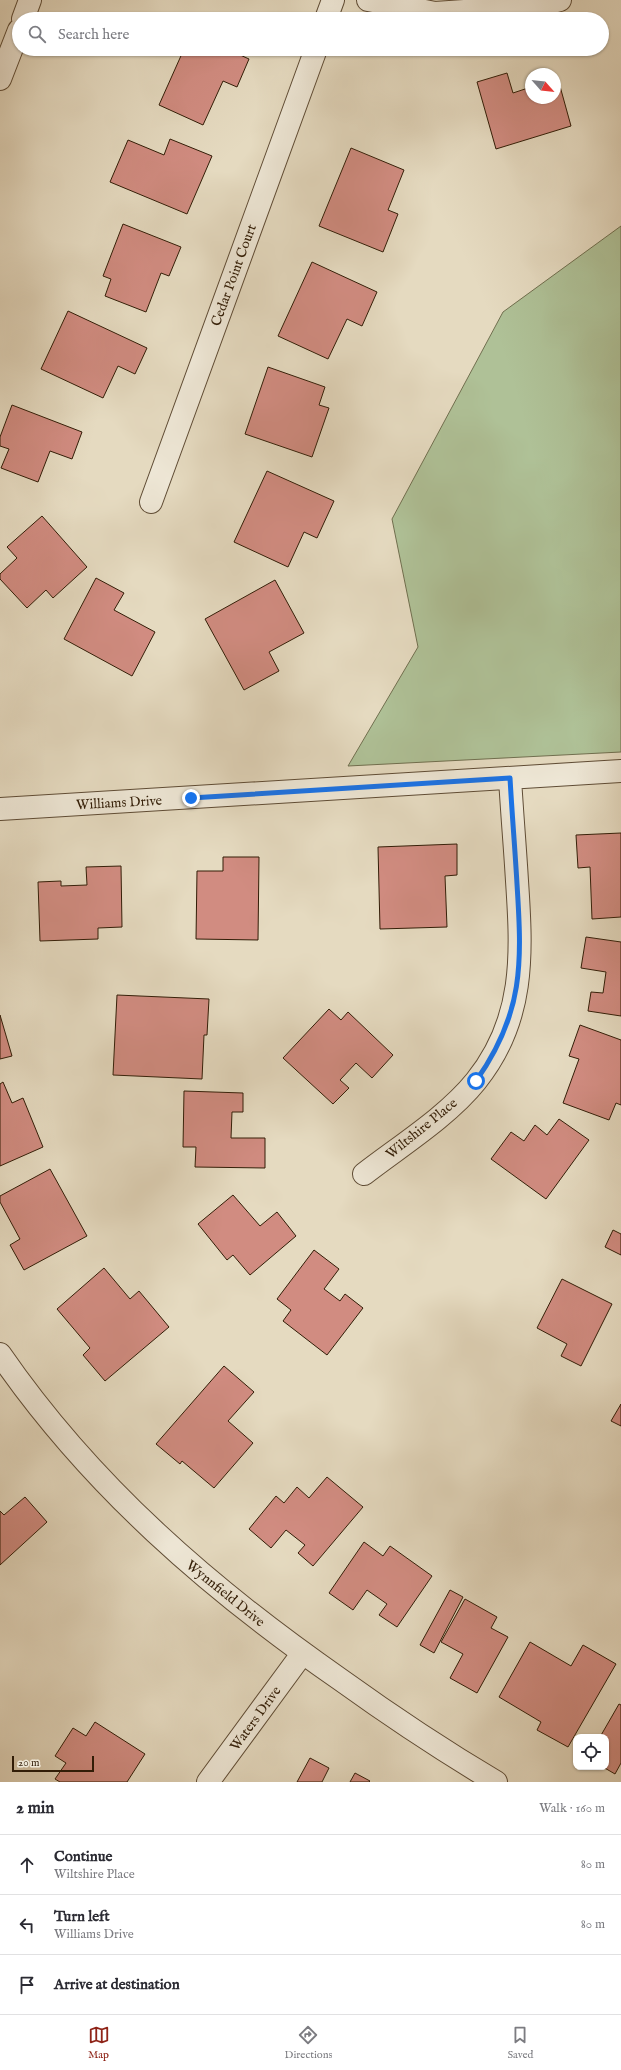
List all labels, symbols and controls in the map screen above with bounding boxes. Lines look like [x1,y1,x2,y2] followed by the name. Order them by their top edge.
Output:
[12,12,609,56] search box
[26,23,48,45] icon: search
[58,25,129,44] text: Search here
[525,68,561,104] north arrow
[207,222,261,329] street label: Cedar Point Court
[182,789,200,807] route end
[76,792,163,814] street label: Williams Drive
[467,1072,485,1090] route start
[382,1094,461,1163] street label: Wiltshire Place
[182,1556,269,1631] street label: Wynnfield Drive
[226,1682,286,1754] street label: Waters Drive
[573,1734,609,1770] map controls
[573,1734,609,1770] button: locate
[12,1754,94,1773] scale bar
[18,1756,39,1770] text: 20 m
[16,1798,54,1819] text: 2 min
[539,1800,605,1817] text: Walk · 160 m
[54,1847,112,1866] text: Continue
[16,1854,38,1876] icon: ahead
[581,1856,605,1873] text: 80 m
[54,1866,135,1883] text: Wiltshire Place
[54,1907,110,1926] text: Turn left
[16,1914,38,1936] icon: left
[581,1916,605,1933] text: 80 m
[54,1926,134,1943] text: Williams Drive
[16,1974,38,1996] icon: arrive
[54,1975,180,1994] text: Arrive at destination
[88,2024,110,2062] tab: Map
[285,2024,332,2062] tab: Directions
[507,2024,533,2062] tab: Saved

